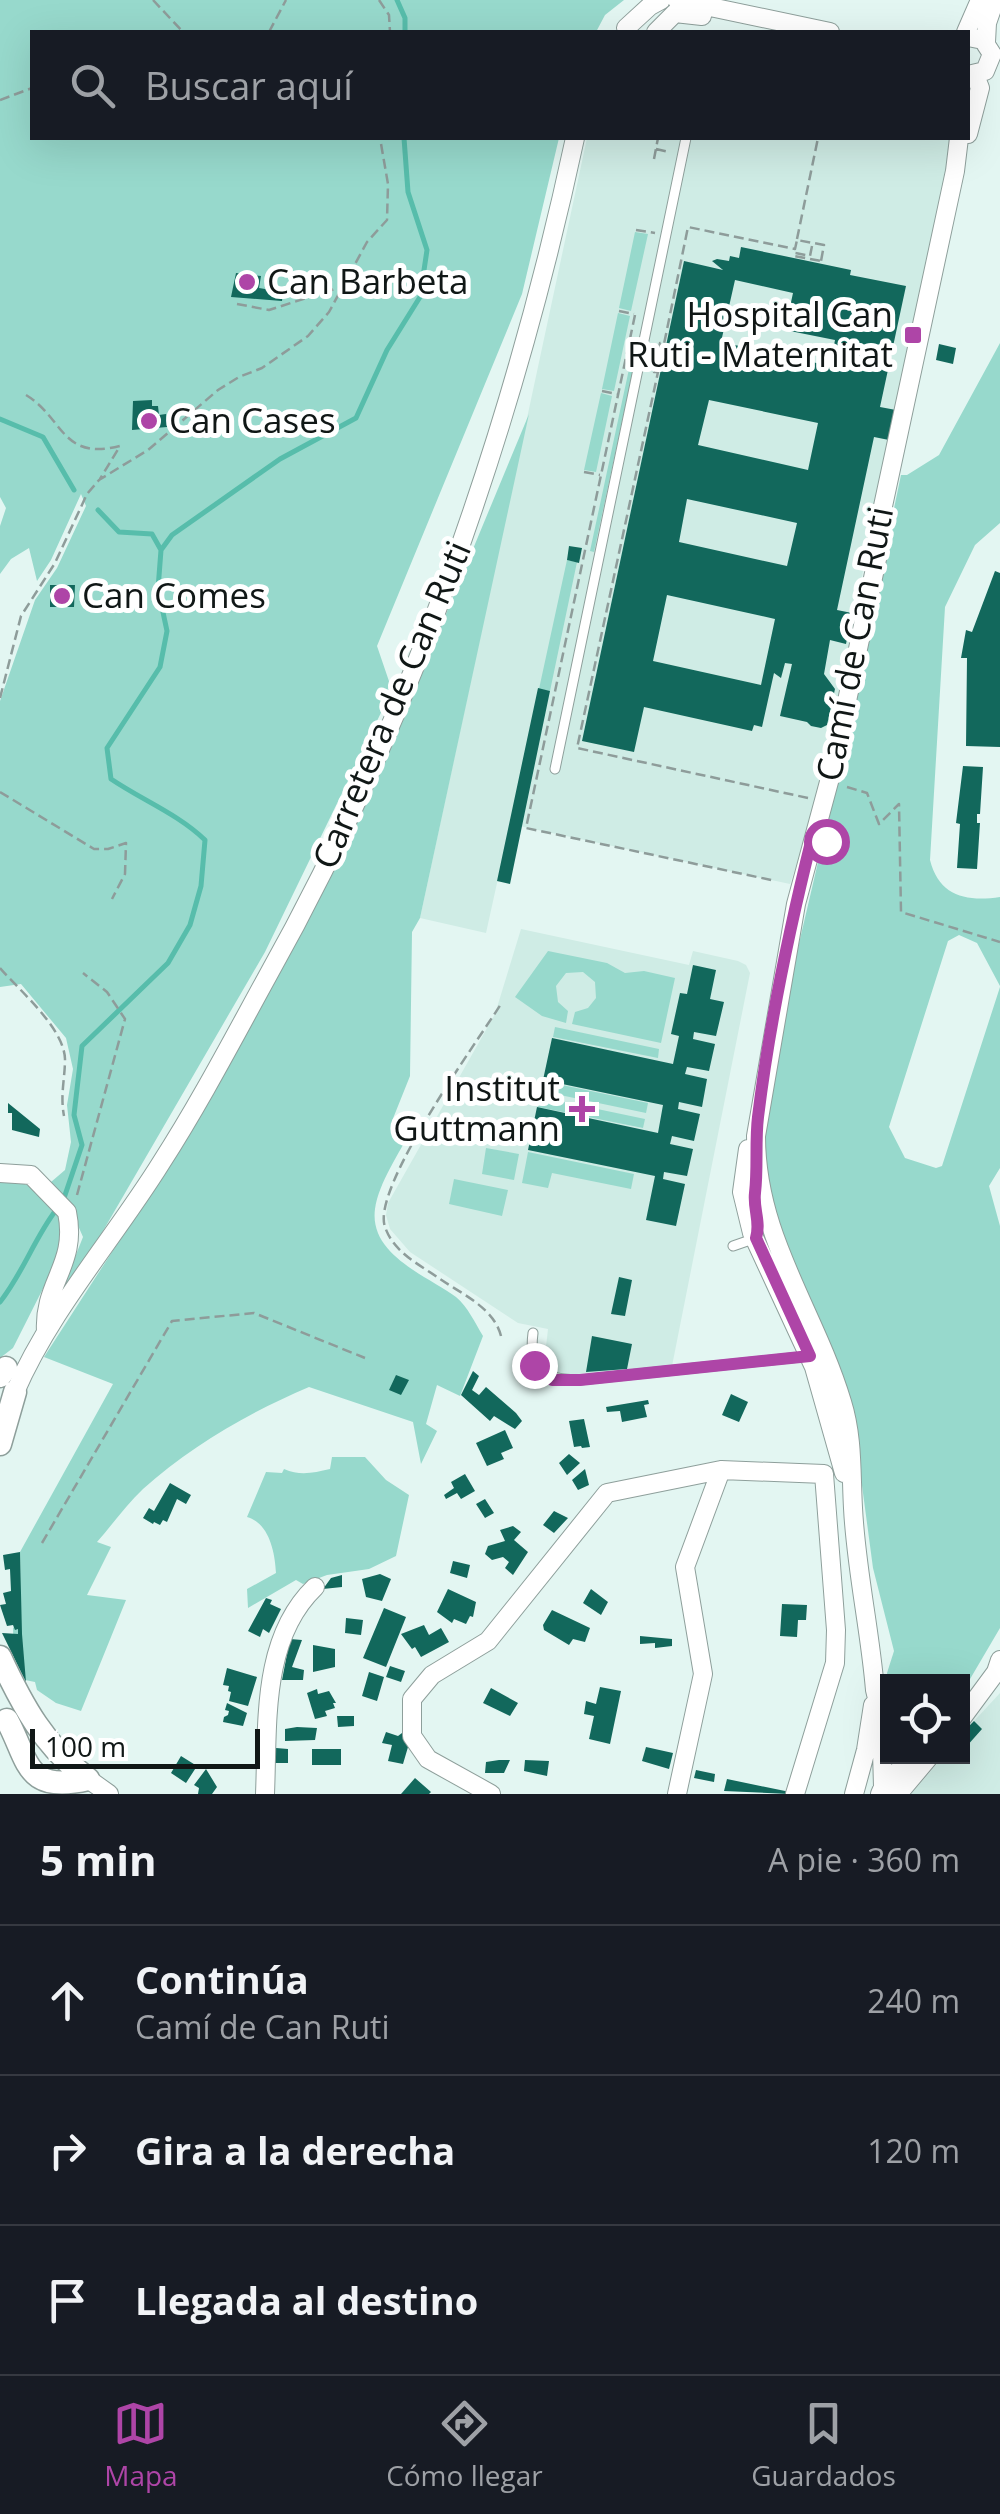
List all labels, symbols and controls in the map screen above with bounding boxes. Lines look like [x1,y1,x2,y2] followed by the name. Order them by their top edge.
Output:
[30,30,970,140] search box
[65,58,120,113] icon: search
[145,59,353,111] text: Buscar aquí
[267,257,468,304] place label: Can Barbeta
[236,271,258,293] marker: Can Barbeta
[627,290,893,377] place label: Hospital Can Ruti - Maternitat
[902,324,924,346] marker: Hospital Can Ruti - Maternitat
[169,396,336,443] place label: Can Cases
[138,410,160,432] marker: Can Cases
[804,503,903,785] street label: Camí de Can Ruti
[300,534,481,875] street label: Carretera de Can Ruti
[82,571,266,618] place label: Can Comes
[51,585,73,607] marker: Can Comes
[804,819,850,865] route start
[393,1064,560,1151] place label: Institut Guttmann
[569,1096,595,1122] marker: Institut Guttmann
[512,1343,558,1389] route end
[880,1674,970,1764] map controls
[880,1674,970,1764] button: locate
[30,1724,260,1768] scale bar
[45,1727,126,1765] text: 100 m
[40,1831,157,1888] text: 5 min
[768,1838,960,1881] text: A pie · 360 m
[135,1953,309,2005] text: Continúa
[40,1973,95,2028] icon: ahead
[867,1979,960,2022] text: 240 m
[135,2005,390,2048] text: Camí de Can Ruti
[40,2123,95,2178] icon: right
[135,2124,455,2176] text: Gira a la derecha
[867,2129,960,2172] text: 120 m
[40,2273,95,2328] icon: arrive
[135,2274,478,2326] text: Llegada al destino
[104,2396,178,2494] tab: Mapa
[386,2396,543,2494] tab: Cómo llegar
[751,2396,896,2494] tab: Guardados

